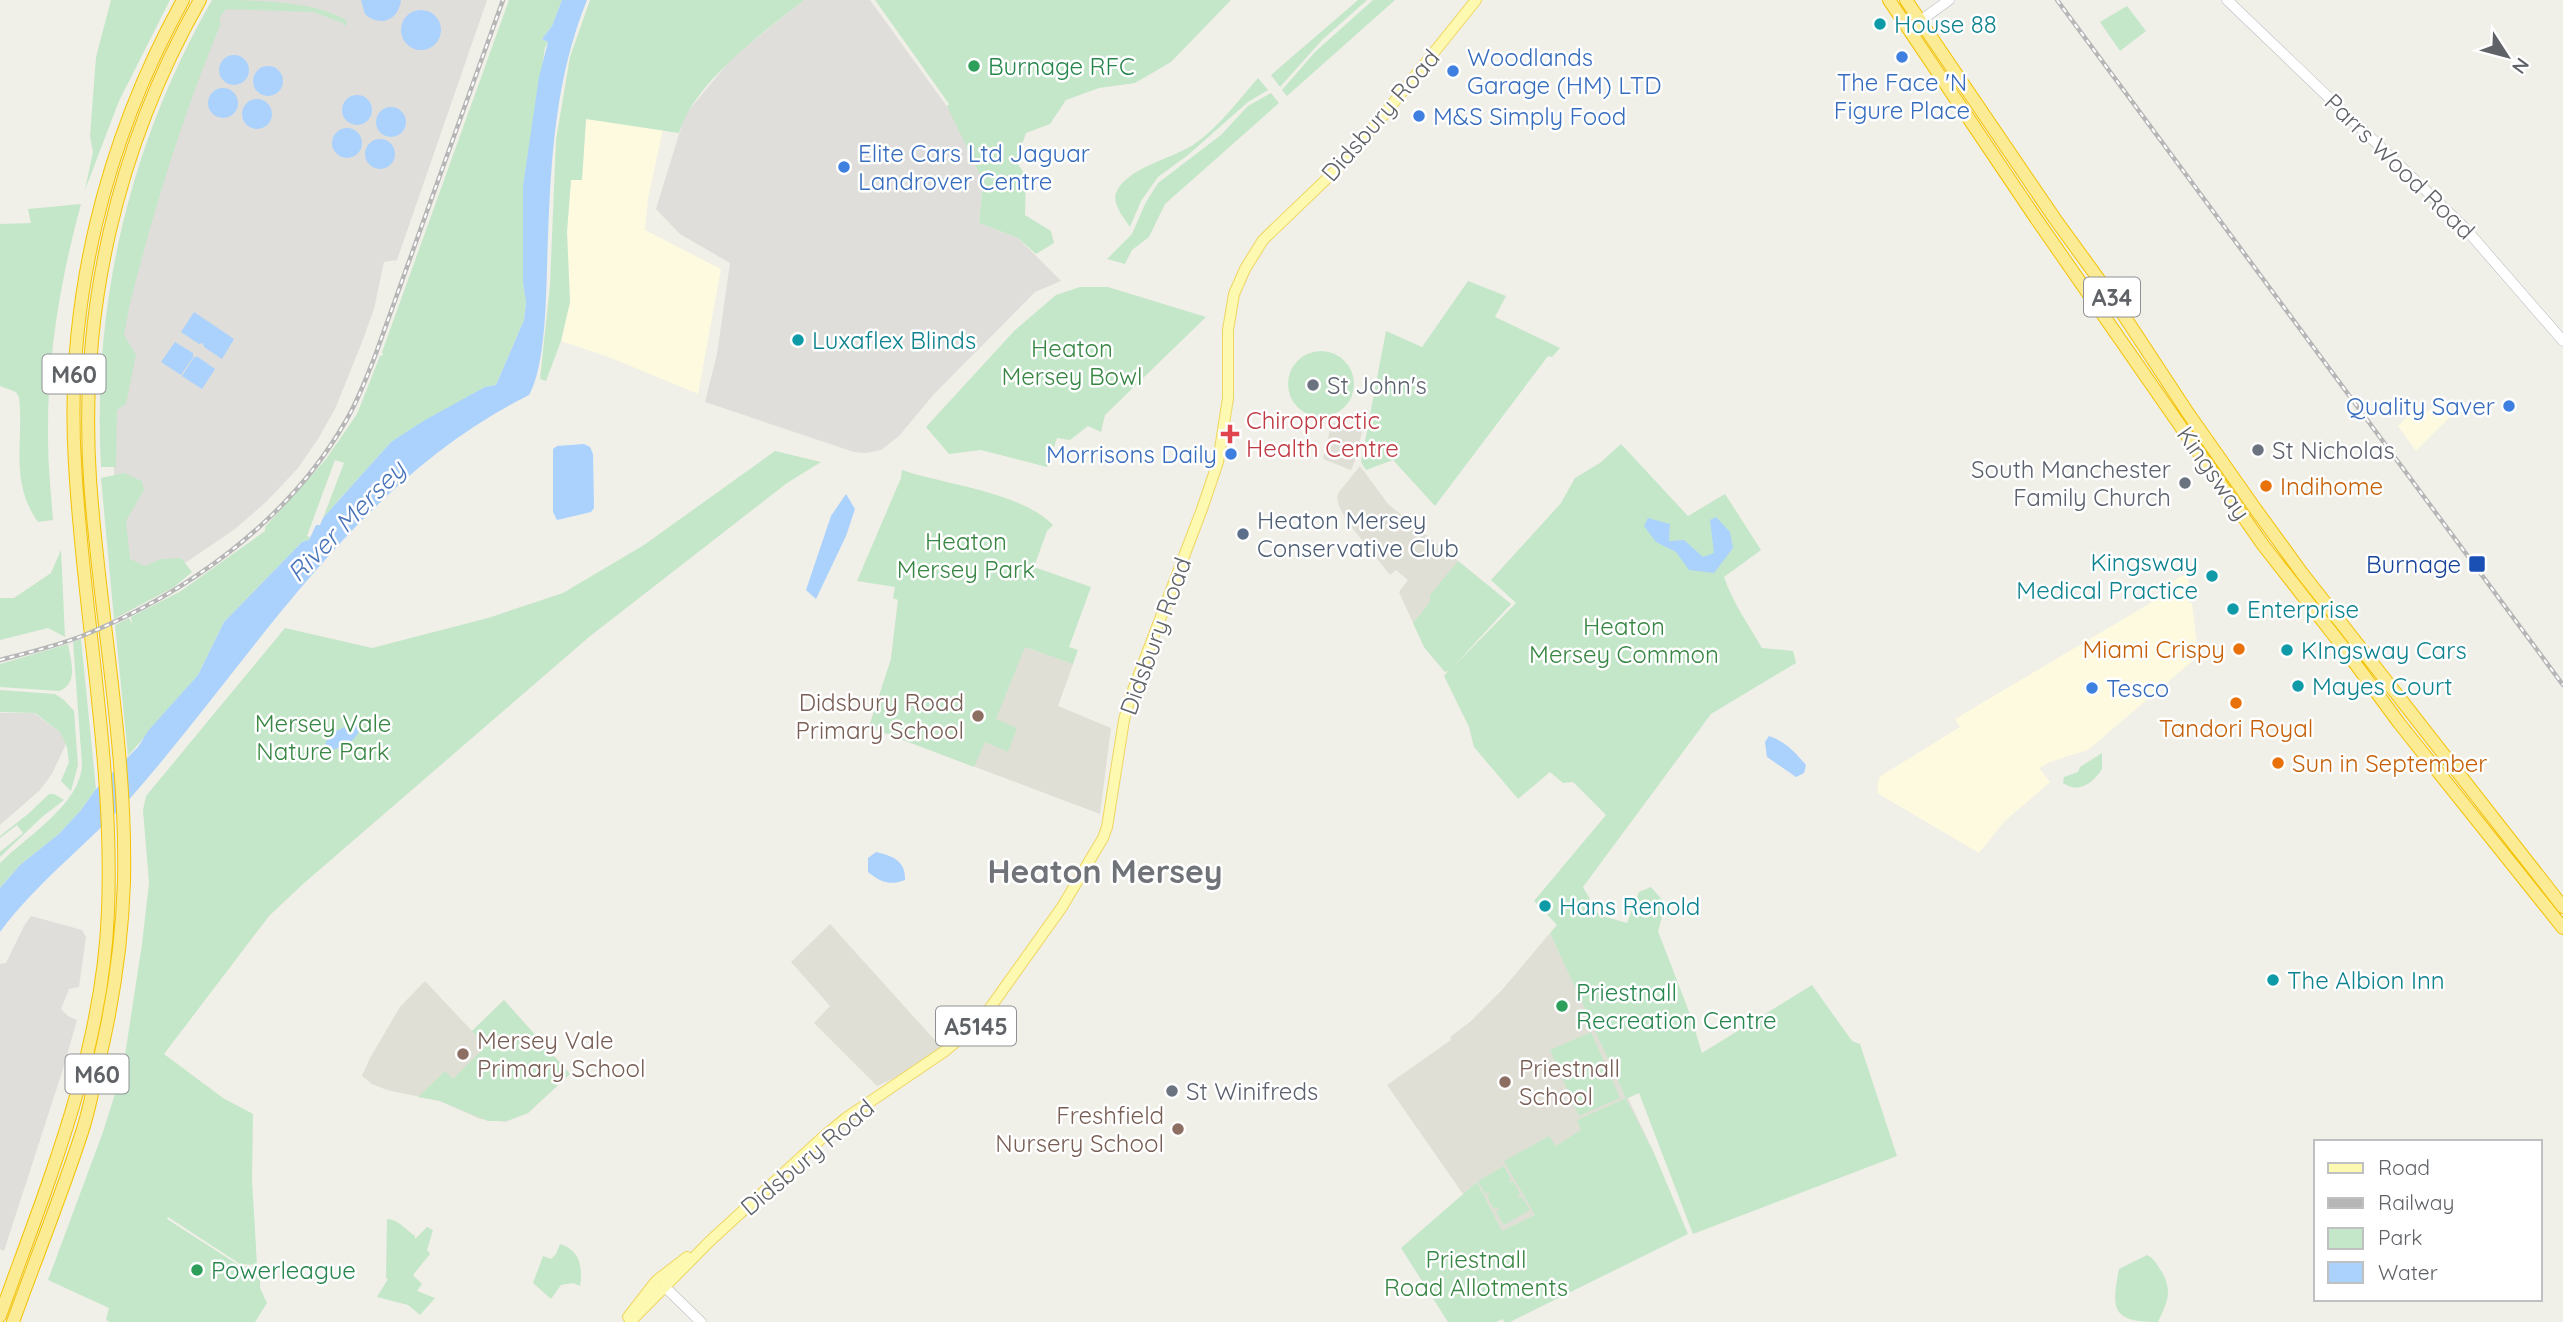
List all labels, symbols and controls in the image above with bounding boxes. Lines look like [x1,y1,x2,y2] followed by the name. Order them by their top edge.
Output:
[1894,9,1997,39] place label: House 88
[1872,16,1888,32] marker: House 88
[2472,21,2542,91] north arrow
[1467,42,1661,100] place label: Woodlands Garage (HM) LTD
[1314,43,1446,187] street label: Didsbury Road
[1894,49,1910,65] marker: The Face 'N Figure Place
[988,51,1135,81] place label: Burnage RFC
[2507,53,2535,79] text: N
[966,58,982,74] marker: Burnage RFC
[1445,63,1461,79] marker: Woodlands Garage (HM) LTD
[1834,67,1970,125] place label: The Face 'N Figure Place
[2319,87,2481,245] street label: Parrs Wood Road
[1433,101,1626,131] place label: M&S Simply Food
[1411,108,1427,124] marker: M&S Simply Food
[858,138,1090,196] place label: Elite Cars Ltd Jaguar Landrover Centre
[836,159,852,175] marker: Elite Cars Ltd Jaguar Landrover Centre
[2084,278,2140,316] road number: A34
[812,325,976,355] place label: Luxaflex Blinds
[790,332,806,348] marker: Luxaflex Blinds
[1001,333,1143,391] park label: Heaton Mersey Bowl
[42,354,106,394] road number: M60
[1327,370,1427,400] place label: St John's
[1305,377,1321,393] marker: St John's
[2346,391,2495,421] place label: Quality Saver
[2501,398,2517,414] marker: Quality Saver
[1246,405,1399,463] place label: Chiropractic Health Centre
[2171,420,2257,526] street label: Kingsway
[1220,424,1240,444] marker: Chiropractic Health Centre
[2272,435,2395,465] place label: St Nicholas
[1046,439,1217,469] place label: Morrisons Daily
[2250,442,2266,458] marker: St Nicholas
[1223,446,1239,462] marker: Morrisons Daily
[280,453,413,589] water label: River Mersey
[1971,454,2171,512] place label: South Manchester Family Church
[2280,471,2383,501] place label: Indihome
[2177,475,2193,491] marker: South Manchester Family Church
[2258,478,2274,494] marker: Indihome
[1257,505,1459,563] place label: Heaton Mersey Conservative Club
[897,526,1035,584] park label: Heaton Mersey Park
[1235,526,1251,542] marker: Heaton Mersey Conservative Club
[2016,547,2198,605] place label: Kingsway Medical Practice
[2366,549,2461,579] place label: Burnage
[1113,553,1197,719] street label: Didsbury Road
[2467,554,2487,574] marker: Burnage
[2204,568,2220,584] marker: Kingsway Medical Practice
[2247,594,2359,624] place label: Enterprise
[2225,601,2241,617] marker: Enterprise
[1529,611,1719,669] park label: Heaton Mersey Common
[2082,634,2225,664] place label: Miami Crispy
[2301,635,2467,665] place label: KIngsway Cars
[2231,641,2247,657] marker: Miami Crispy
[2279,642,2295,658] marker: KIngsway Cars
[2312,671,2452,701] place label: Mayes Court
[2106,673,2169,703] place label: Tesco
[2290,678,2306,694] marker: Mayes Court
[2084,680,2100,696] marker: Tesco
[795,687,964,745] place label: Didsbury Road Primary School
[2228,695,2244,711] marker: Tandori Royal
[255,708,391,766] park label: Mersey Vale Nature Park
[970,708,986,724] marker: Didsbury Road Primary School
[2159,713,2313,743] place label: Tandori Royal
[2292,748,2488,778] place label: Sun in September
[2270,755,2286,771] marker: Sun in September
[988,851,1222,891] district label: Heaton Mersey
[1559,891,1700,921] place label: Hans Renold
[1537,898,1553,914] marker: Hans Renold
[2287,965,2445,995] place label: The Albion Inn
[2265,972,2281,988] marker: The Albion Inn
[1576,977,1777,1035] place label: Priestnall Recreation Centre
[1554,998,1570,1014] marker: Priestnall Recreation Centre
[936,1007,1016,1046] road number: A5145
[477,1025,646,1083] place label: Mersey Vale Primary School
[455,1046,471,1062] marker: Mersey Vale Primary School
[1519,1053,1620,1111] place label: Priestnall School
[66,1054,128,1093] road number: M60
[1497,1074,1513,1090] marker: Priestnall School
[1186,1076,1318,1106] place label: St Winifreds
[1164,1083,1180,1099] marker: St Winifreds
[734,1092,880,1222] street label: Didsbury Road
[995,1100,1164,1158] place label: Freshfield Nursery School
[1170,1121,1186,1137] marker: Freshfield Nursery School
[2314,1140,2542,1301] legend
[2378,1154,2430,1180] text: Road
[2378,1189,2454,1215] text: Railway
[2378,1224,2422,1250] text: Park
[1384,1244,1568,1302] park label: Priestnall Road Allotments
[211,1255,356,1285] place label: Powerleague
[2378,1259,2438,1285] text: Water
[189,1262,205,1278] marker: Powerleague

